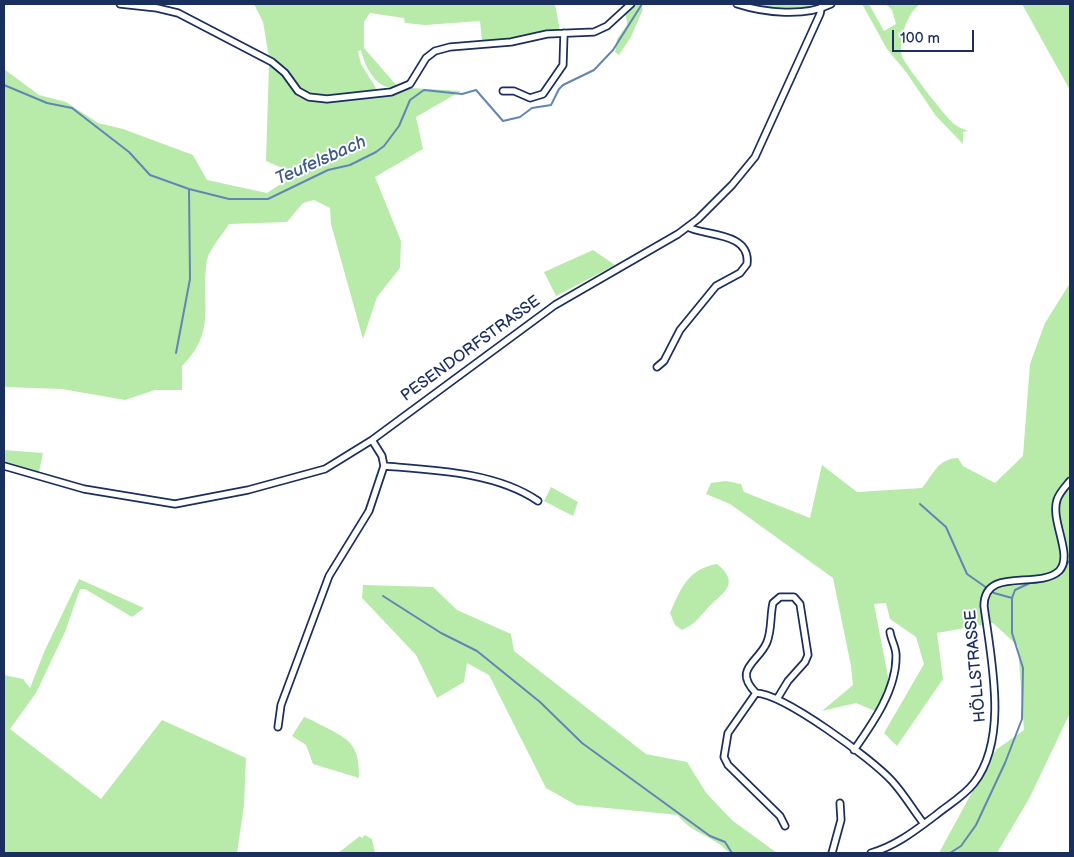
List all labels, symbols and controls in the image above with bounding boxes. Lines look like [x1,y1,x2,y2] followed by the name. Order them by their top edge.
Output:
[894,20,976,52] scale bar
[900,29,940,48] text: 100 m
[272,131,370,191] water label: Teufelsbach
[398,292,544,406] street label: PESENDORFSTRASSE
[962,609,990,723] street label: HÖLLSTRASSE

